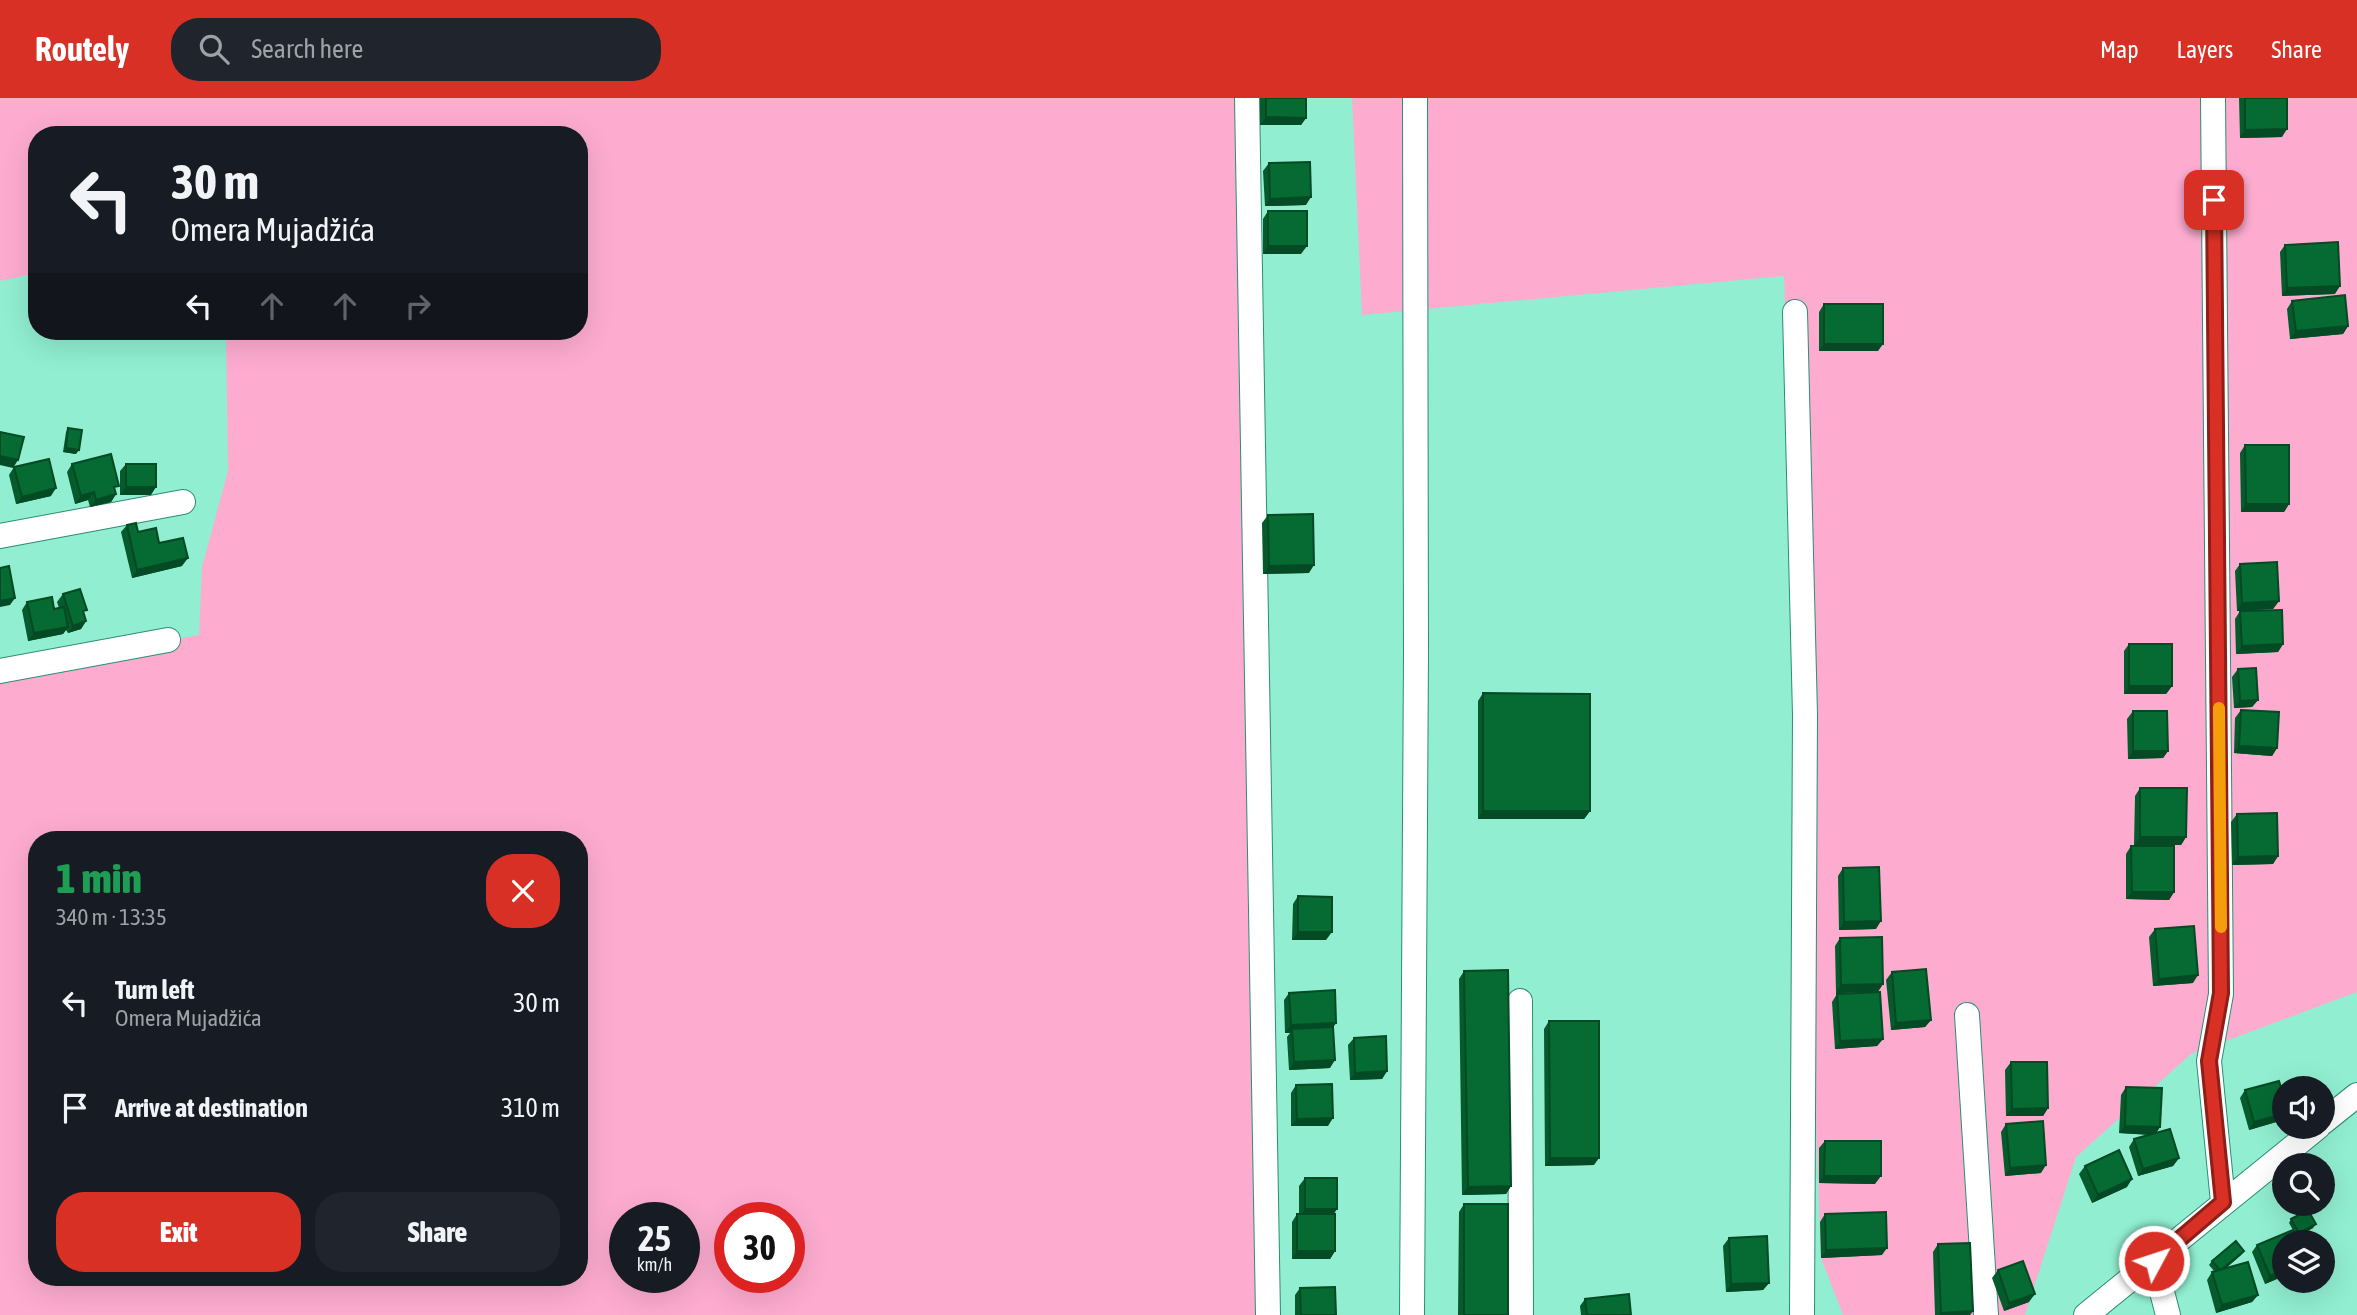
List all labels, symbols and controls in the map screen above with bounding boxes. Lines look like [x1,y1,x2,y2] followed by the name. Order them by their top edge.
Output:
[171,18,661,81] search box
[35,30,129,68] text: Routely
[195,30,233,68] icon: search
[251,34,363,64] text: Search here
[2100,36,2139,63] text: Map
[2177,36,2233,63] text: Layers
[2271,36,2322,63] text: Share
[171,153,259,209] text: 30 m
[56,154,147,245] icon: left
[2184,170,2244,230] pin
[2195,181,2233,219] icon: arrive
[171,211,375,248] text: Omera Mujadžića
[180,287,218,325] icon: left
[253,287,291,325] icon: ahead
[326,287,364,325] icon: ahead
[399,287,437,325] icon: right
[56,854,142,902] text: 1 min
[486,854,560,928] button: close
[56,904,167,930] text: 340 m · 13:35
[115,975,195,1005] text: Turn left
[56,984,94,1022] icon: left
[513,988,560,1018] text: 30 m
[115,1005,262,1031] text: Omera Mujadžića
[2272,1076,2335,1293] map controls
[2272,1076,2335,1139] button: sound
[56,1089,94,1127] icon: arrive
[115,1093,308,1123] text: Arrive at destination
[501,1093,560,1123] text: 310 m
[2272,1153,2335,1216] button: search
[56,1192,301,1272] button: Exit
[315,1192,560,1272] button: Share
[714,1202,805,1293] speed limit sign: 30
[638,1218,671,1258] text: 25
[2117,1224,2191,1298] position arrow
[2272,1230,2335,1293] button: layers
[637,1254,672,1275] text: km/h

